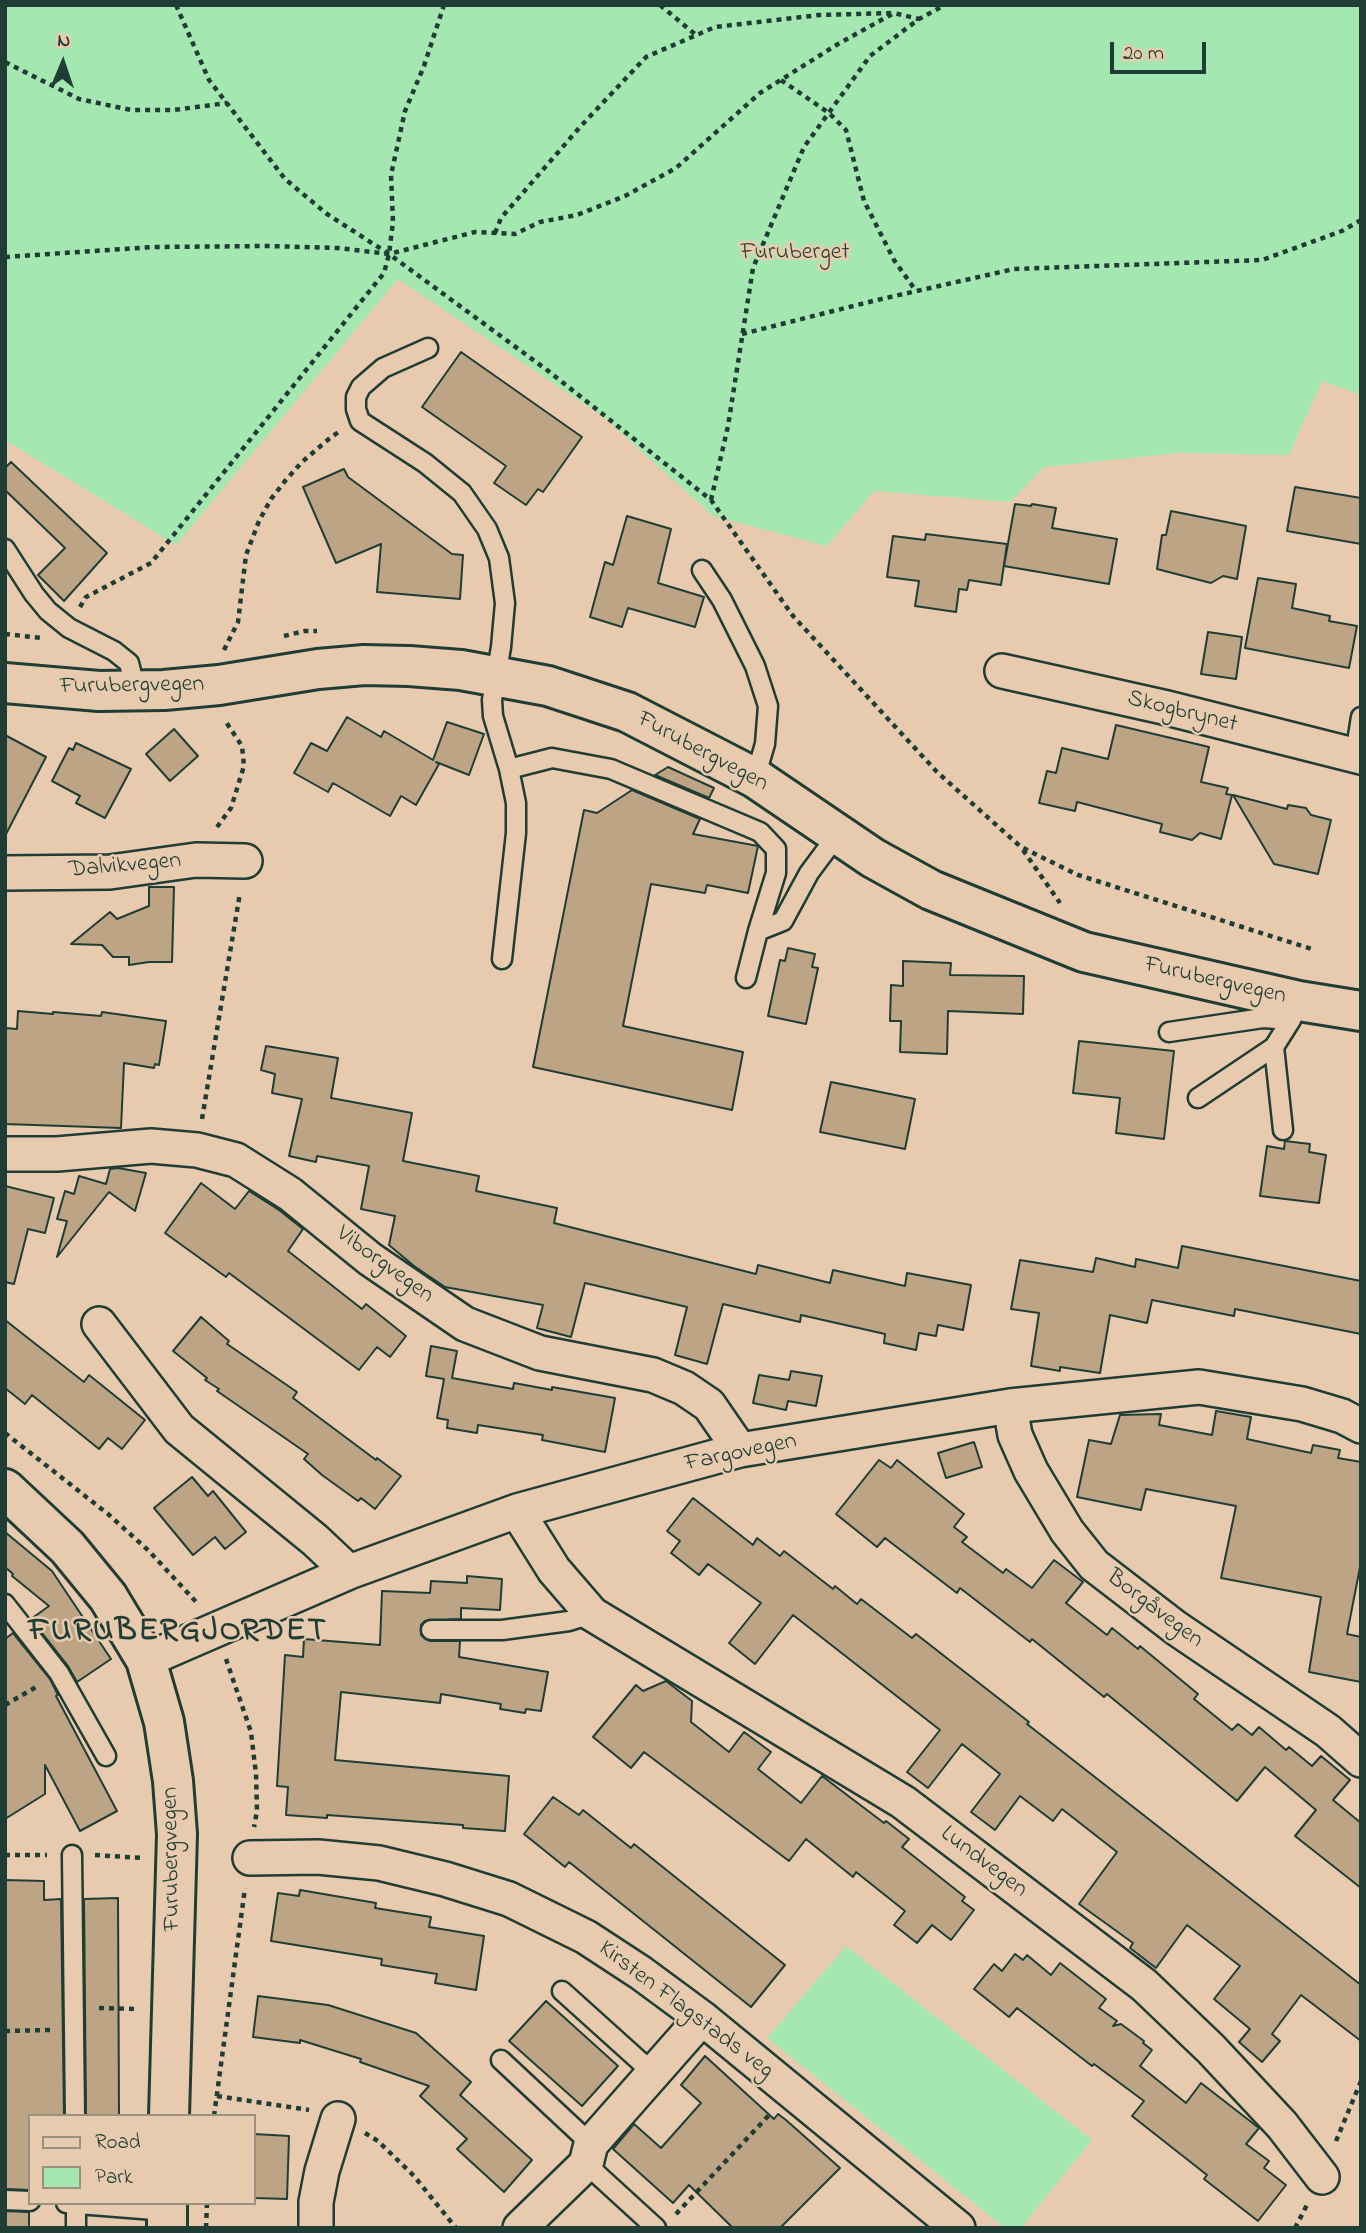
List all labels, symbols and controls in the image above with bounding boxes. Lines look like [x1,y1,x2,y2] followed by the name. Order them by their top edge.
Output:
[28,28,98,98] north arrow
[57,28,71,55] text: N
[1114,28,1210,72] scale bar
[1123,39,1164,69] text: 20 m
[740,240,850,268] park label: Furuberget
[60,671,204,703] street label: Furubergvegen
[1124,685,1240,741] street label: Skogbrynet
[631,706,773,800] street label: Furubergvegen
[68,848,182,886] street label: Dalvikvegen
[1141,952,1289,1012] street label: Furubergvegen
[329,1221,439,1311] street label: Viborgvegen
[683,1428,799,1480] street label: Fargovegen
[1100,1564,1208,1656] street label: Borgåvegen
[30,1615,326,1653] district label: FURUBERGJORDET
[157,1787,189,1931] street label: Furubergvegen
[934,1821,1032,1905] street label: Lundvegen
[592,1936,778,2086] street label: Kirsten Flagstads veg
[28,2114,256,2205] legend
[95,2128,141,2158] text: Road
[95,2163,133,2193] text: Park

